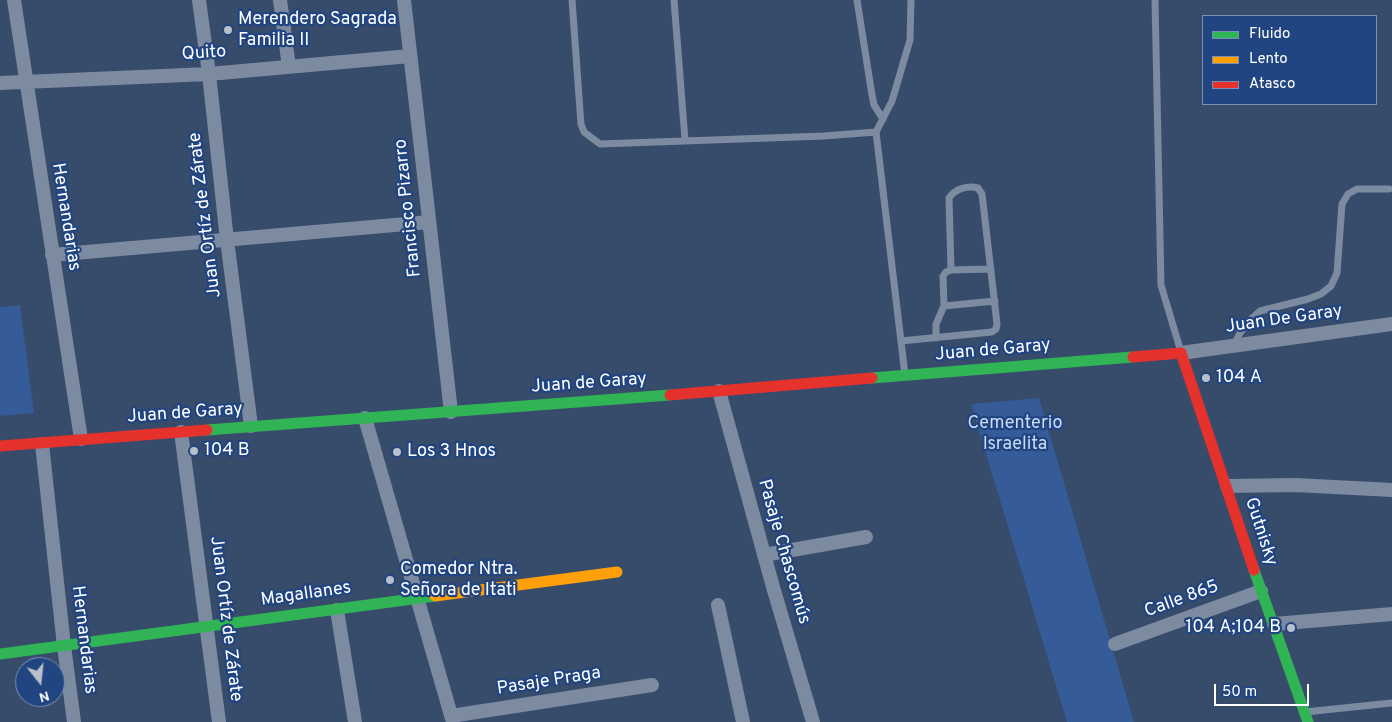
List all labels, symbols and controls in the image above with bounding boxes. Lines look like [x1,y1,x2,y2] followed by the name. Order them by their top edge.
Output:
[238,9,397,52] place label: Merendero Sagrada Familia II
[1202,15,1377,105] legend
[222,24,234,36] marker: Merendero Sagrada Familia II
[1249,25,1290,44] text: Fluido
[181,42,227,66] street label: Quito
[1249,50,1288,69] text: Lento
[1249,75,1295,94] text: Atasco
[185,131,227,299] street label: Juan Ortíz de Zárate
[391,138,427,278] street label: Francisco Pizarro
[46,162,84,272] street label: Hernandarias
[1224,301,1344,339] street label: Juan De Garay
[934,335,1052,367] street label: Juan de Garay
[1216,367,1262,389] place label: 104 A
[530,369,648,399] street label: Juan de Garay
[1200,372,1212,384] marker: 104 A
[126,399,244,429] street label: Juan de Garay
[968,413,1062,456] park label: Cementerio Israelita
[204,440,249,462] place label: 104 B
[407,441,496,463] place label: Los 3 Hnos
[188,445,200,457] marker: 104 B
[391,446,403,458] marker: Los 3 Hnos
[752,477,814,627] street label: Pasaje Chascomús
[1239,495,1281,569] street label: Gutnisky
[204,535,246,703] street label: Juan Ortíz de Zárate
[400,559,518,602] place label: Comedor Ntra. Señora de Itati
[384,574,396,586] marker: Comedor Ntra. Señora de Itati
[1142,577,1222,623] street label: Calle 865
[259,578,353,612] street label: Magallanes
[66,585,100,695] street label: Hernandarias
[1186,617,1281,639] place label: 104 A;104 B
[1285,622,1297,634] marker: 104 A;104 B
[15,657,65,707] north arrow
[496,663,602,701] street label: Pasaje Praga
[1217,674,1312,706] scale bar
[1222,683,1257,702] text: 50 m
[37,686,51,705] text: N

